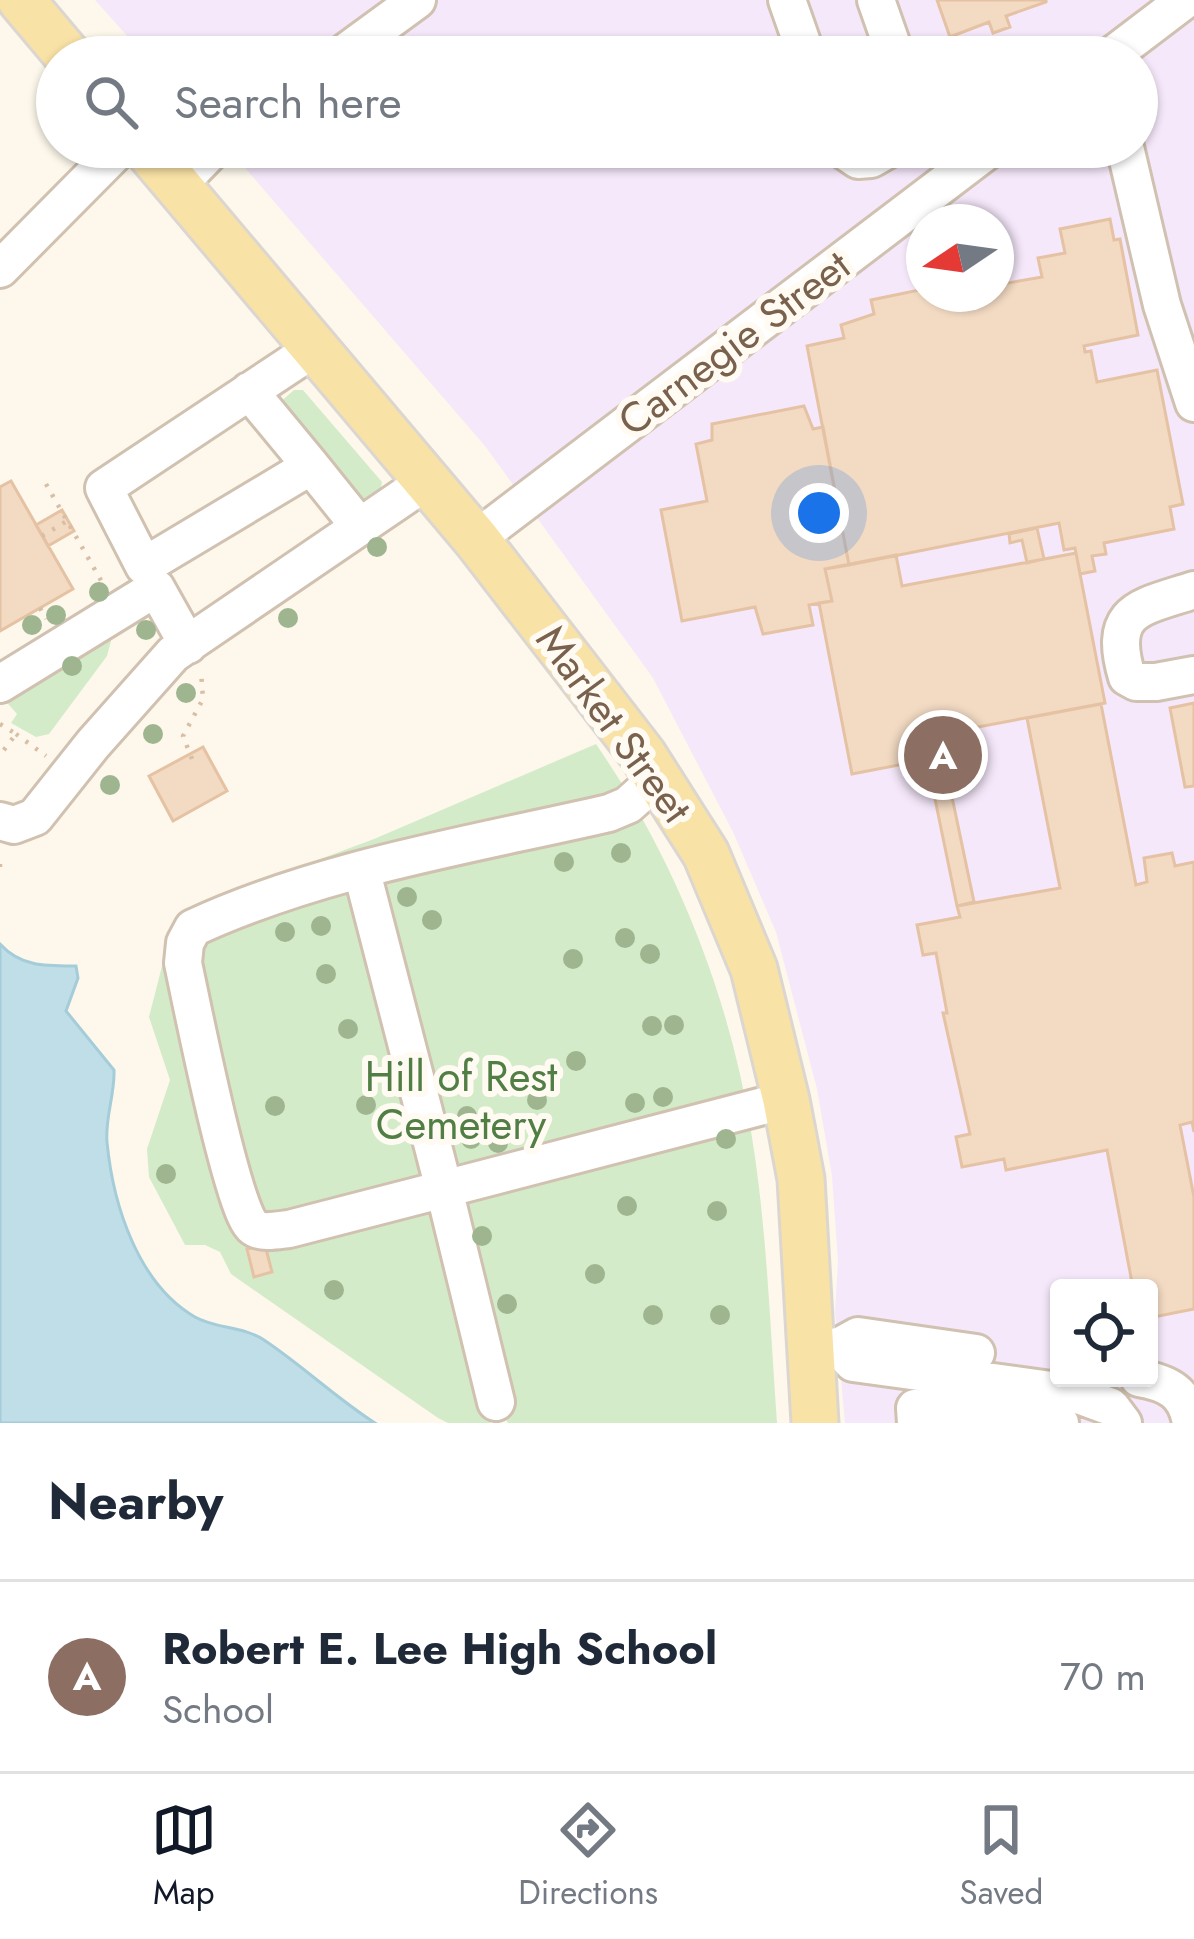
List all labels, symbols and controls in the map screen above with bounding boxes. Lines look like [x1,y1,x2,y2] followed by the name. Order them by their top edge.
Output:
[36,36,1158,168] search box
[78,69,144,135] icon: search
[174,70,402,135] text: Search here
[906,204,1014,312] north arrow
[605,235,863,451] street label: Carnegie Street
[789,483,849,543] your location
[521,613,707,835] street label: Market Street
[904,710,982,800] pin: A
[365,1046,557,1155] park label: Hill of Rest Cemetery
[1050,1279,1158,1387] map controls
[1050,1279,1158,1387] button: locate
[48,1464,223,1538] text: Nearby
[162,1616,717,1681] text: Robert E. Lee High School
[73,1648,101,1705] text: A
[1060,1648,1146,1705] text: 70 m
[162,1681,274,1738] text: School
[151,1797,217,1916] tab: Map
[518,1797,658,1916] tab: Directions
[960,1797,1043,1916] tab: Saved

